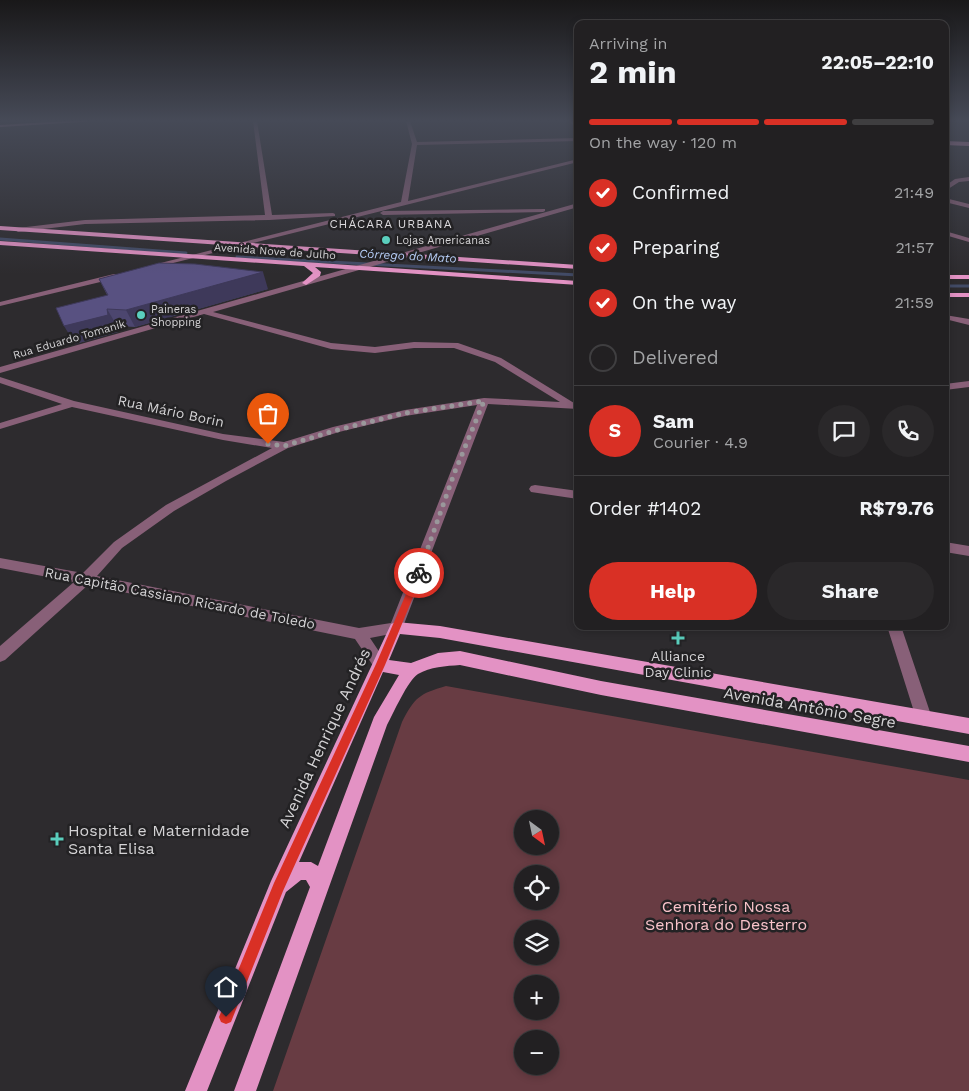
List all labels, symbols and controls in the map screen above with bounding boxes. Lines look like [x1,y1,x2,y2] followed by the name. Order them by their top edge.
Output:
[589,34,667,53] text: Arriving in
[821,51,934,74] text: 22:05–22:10
[589,53,677,91] text: 2 min
[589,133,737,152] text: On the way · 120 m
[589,179,617,207] icon: check
[632,181,729,204] text: Confirmed
[894,183,934,202] text: 21:49
[329,217,453,231] district label: CHÁCARA URBANA
[380,234,392,246] marker: Lojas Americanas
[396,234,490,247] place label: Lojas Americanas
[589,234,617,262] icon: check
[632,236,719,259] text: Preparing
[895,238,934,257] text: 21:57
[214,241,336,262] street label: Avenida Nove de Julho
[359,246,457,266] water label: Córrego do Mato
[589,289,617,317] icon: check
[632,291,736,314] text: On the way
[895,293,934,312] text: 21:59
[151,303,201,329] place label: Paineras Shopping
[135,309,147,321] marker: Paineras Shopping
[11,317,127,362] street label: Rua Eduardo Tomanik
[632,346,719,369] text: Delivered
[116,392,226,430] street label: Rua Mário Borin
[247,393,289,444] pin
[254,400,282,428] icon: bag
[818,405,870,457] button: chat
[882,405,934,457] button: phone
[653,410,694,433] text: Sam
[609,419,621,442] text: S
[653,433,748,452] text: Courier · 4.9
[589,497,701,520] text: Order #1402
[859,497,934,520] text: R$79.76
[394,548,444,598] courier
[405,559,433,587] icon: bike
[589,562,757,620] button: Help
[767,562,934,620] button: Share
[43,564,317,632] street label: Rua Capitão Cassiano Ricardo de Toledo
[671,631,685,645] marker: Alliance Day Clinic
[274,645,374,831] street label: Avenida Henrique Andrés
[644,648,712,680] place label: Alliance Day Clinic
[722,683,898,732] street label: Avenida Antônio Segre
[514,810,559,855] north arrow
[514,810,559,1075] map controls
[68,821,249,858] place label: Hospital e Maternidade Santa Elisa
[50,832,64,846] marker: Hospital e Maternidade Santa Elisa
[514,865,559,910] button: locate
[645,897,807,934] park label: Cemitério Nossa Senhora do Desterro
[514,920,559,965] button: layers
[205,966,247,1017] pin
[212,973,240,1001] icon: home
[514,975,559,1020] button: +
[514,1030,559,1075] button: −

